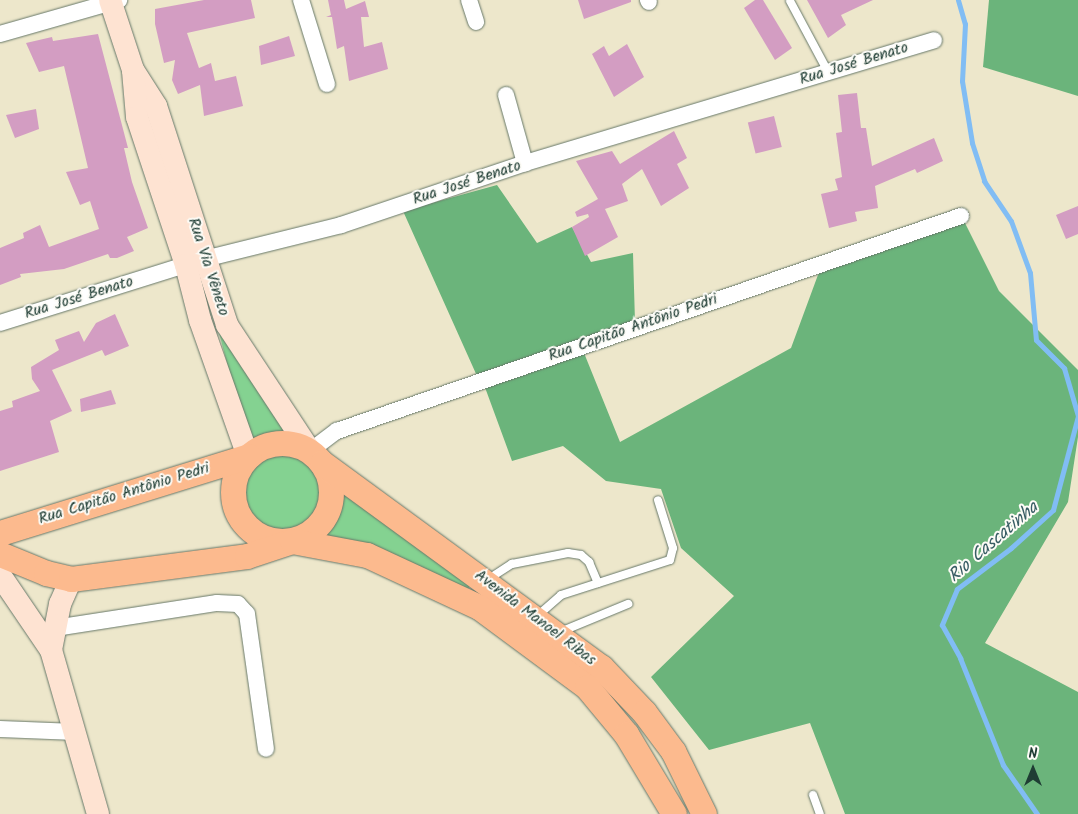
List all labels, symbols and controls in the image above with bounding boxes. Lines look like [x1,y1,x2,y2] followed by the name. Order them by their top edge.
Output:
[797,38,911,90] street label: Rua José Benato
[410,156,524,210] street label: Rua José Benato
[183,216,233,318] street label: Rua Via Vêneto
[22,272,136,324] street label: Rua José Benato
[546,290,720,366] street label: Rua Capitão Antônio Pedri
[36,459,212,529] street label: Rua Capitão Antônio Pedri
[944,498,1044,588] water label: Rio Cascatinha
[470,566,600,670] street label: Avenida Manoel Ribas
[1029,743,1037,765] text: N
[1008,744,1058,794] north arrow

